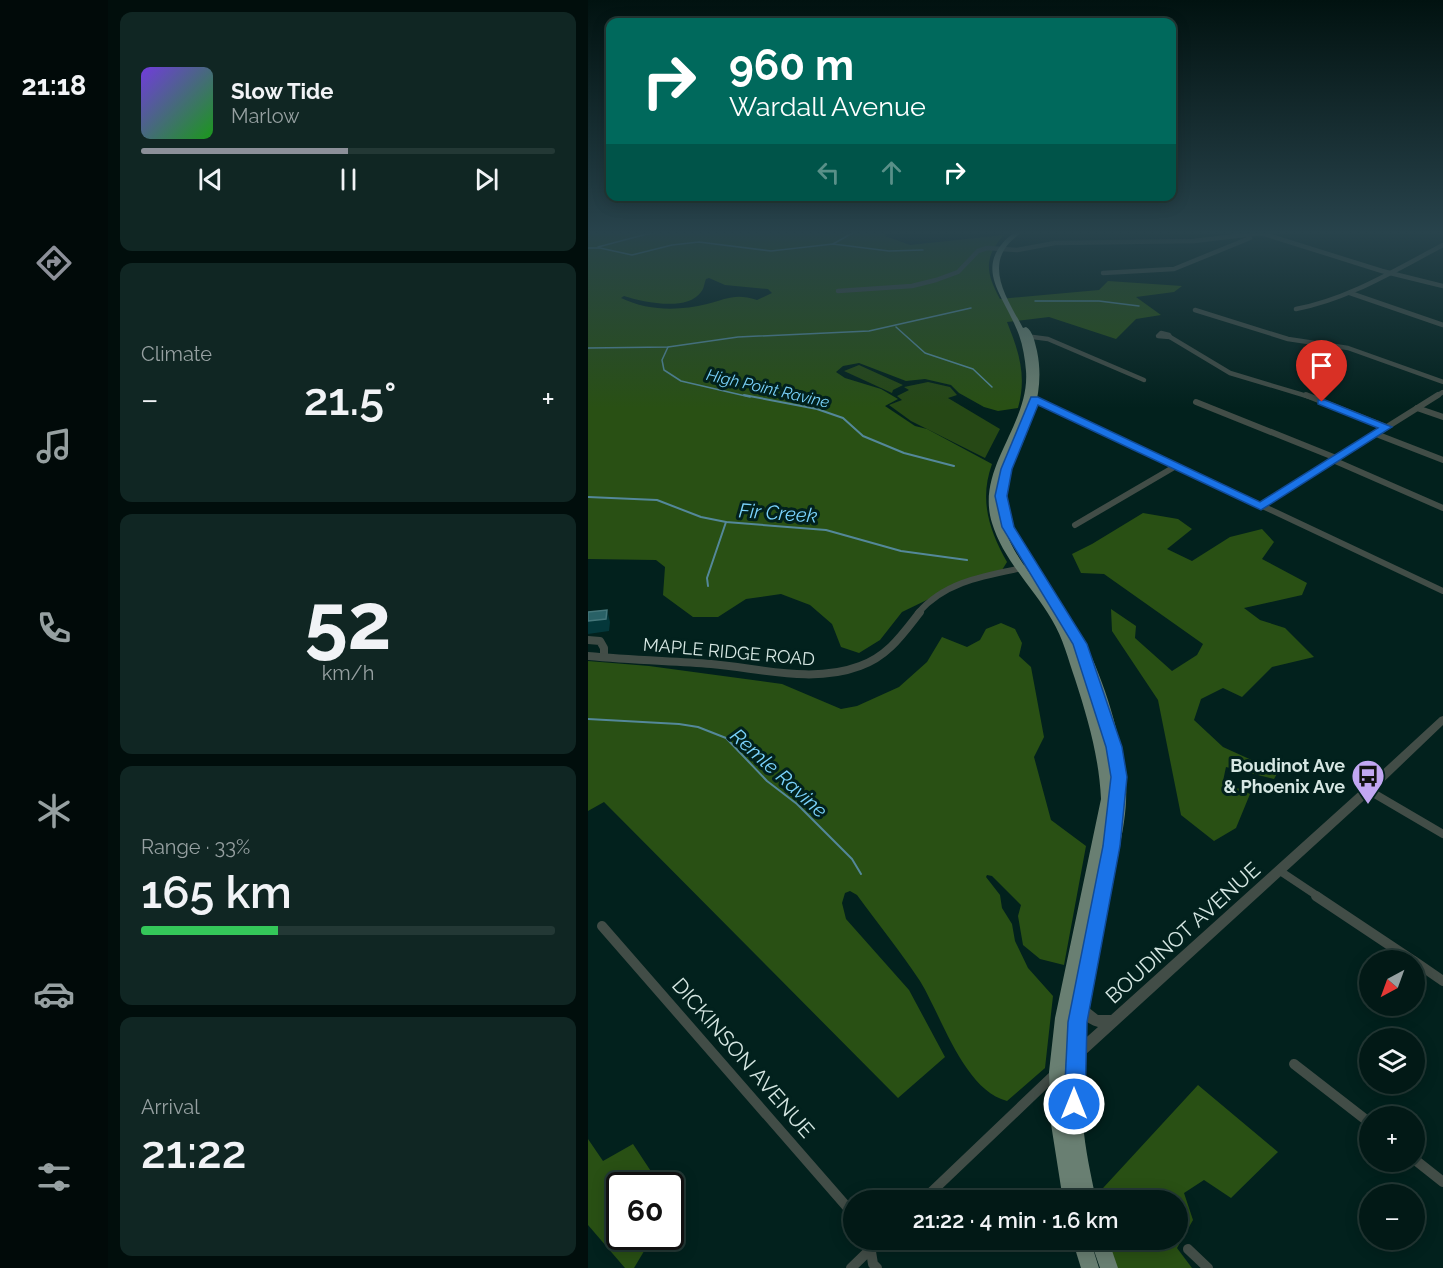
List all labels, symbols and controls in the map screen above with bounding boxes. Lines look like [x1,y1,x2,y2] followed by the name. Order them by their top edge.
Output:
[729,41,854,90] text: 960 m
[630,42,708,120] icon: right
[22,70,86,101] text: 21:18
[231,78,333,104] text: Slow Tide
[729,91,926,122] text: Wardall Avenue
[231,104,300,128] text: Marlow
[812,156,845,189] icon: left
[875,156,908,189] icon: ahead
[938,156,971,189] icon: right
[194,163,227,196] icon: previous
[332,163,365,196] icon: pause
[470,163,503,196] icon: next
[33,242,75,284] icon: directions
[1296,340,1347,402] pin
[141,342,212,366] text: Climate
[1305,349,1338,382] icon: arrive
[705,365,832,412] water label: High Point Ravine
[304,373,396,426] text: 21.5°
[141,380,159,419] text: −
[541,380,555,419] text: +
[33,425,75,467] icon: music
[738,498,818,528] water label: Fir Creek
[304,576,392,667] text: 52
[33,607,75,649] icon: phone
[642,634,816,669] street label: MAPLE RIDGE ROAD
[322,661,374,685] text: km/h
[726,723,832,823] water label: Remle Ravine
[1223,755,1345,797] place label: Boudinot Ave & Phoenix Ave
[1350,758,1386,805] bus stop icon: Boudinot Ave & Phoenix Ave
[33,790,75,832] icon: climate
[141,835,250,859] text: Range · 33%
[1100,857,1265,1009] street label: BOUDINOT AVENUE
[141,866,292,919] text: 165 km
[1359,950,1425,1016] north arrow
[1359,950,1425,1250] map controls
[33,973,75,1015] icon: car
[667,973,820,1143] street label: DICKINSON AVENUE
[1359,1028,1425,1094] button: layers
[1042,1072,1106,1136] position arrow
[141,1095,200,1119] text: Arrival
[1359,1106,1425,1172] button: +
[141,1126,246,1179] text: 21:22
[33,1156,75,1198] icon: filters
[606,1172,684,1250] speed limit sign: 60
[1359,1184,1425,1250] button: −
[913,1207,1118,1233] text: 21:22 · 4 min · 1.6 km

